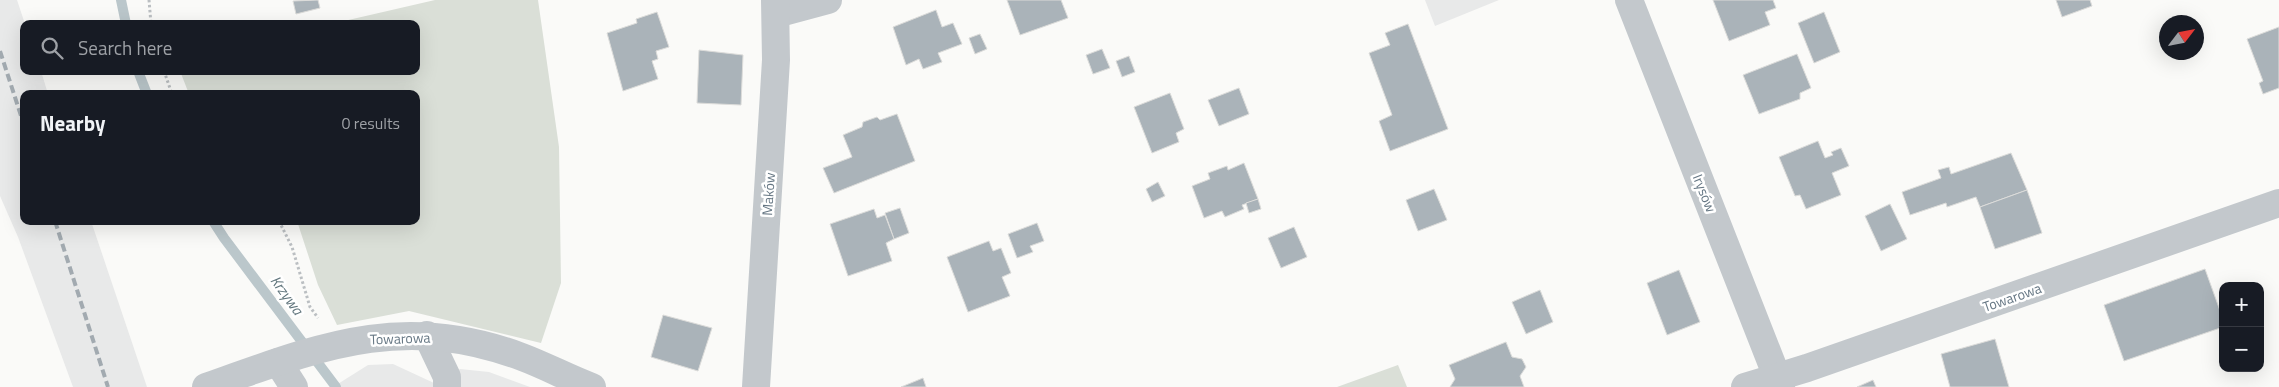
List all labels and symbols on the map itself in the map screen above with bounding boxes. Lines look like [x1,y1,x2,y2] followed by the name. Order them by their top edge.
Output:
[2159,15,2204,60] north arrow
[756,171,780,216] street label: Maków
[1688,171,1722,216] street label: Irysów
[265,270,310,321] water label: Krzywa
[1980,277,2044,317] street label: Towarowa
[369,326,431,350] street label: Towarowa

